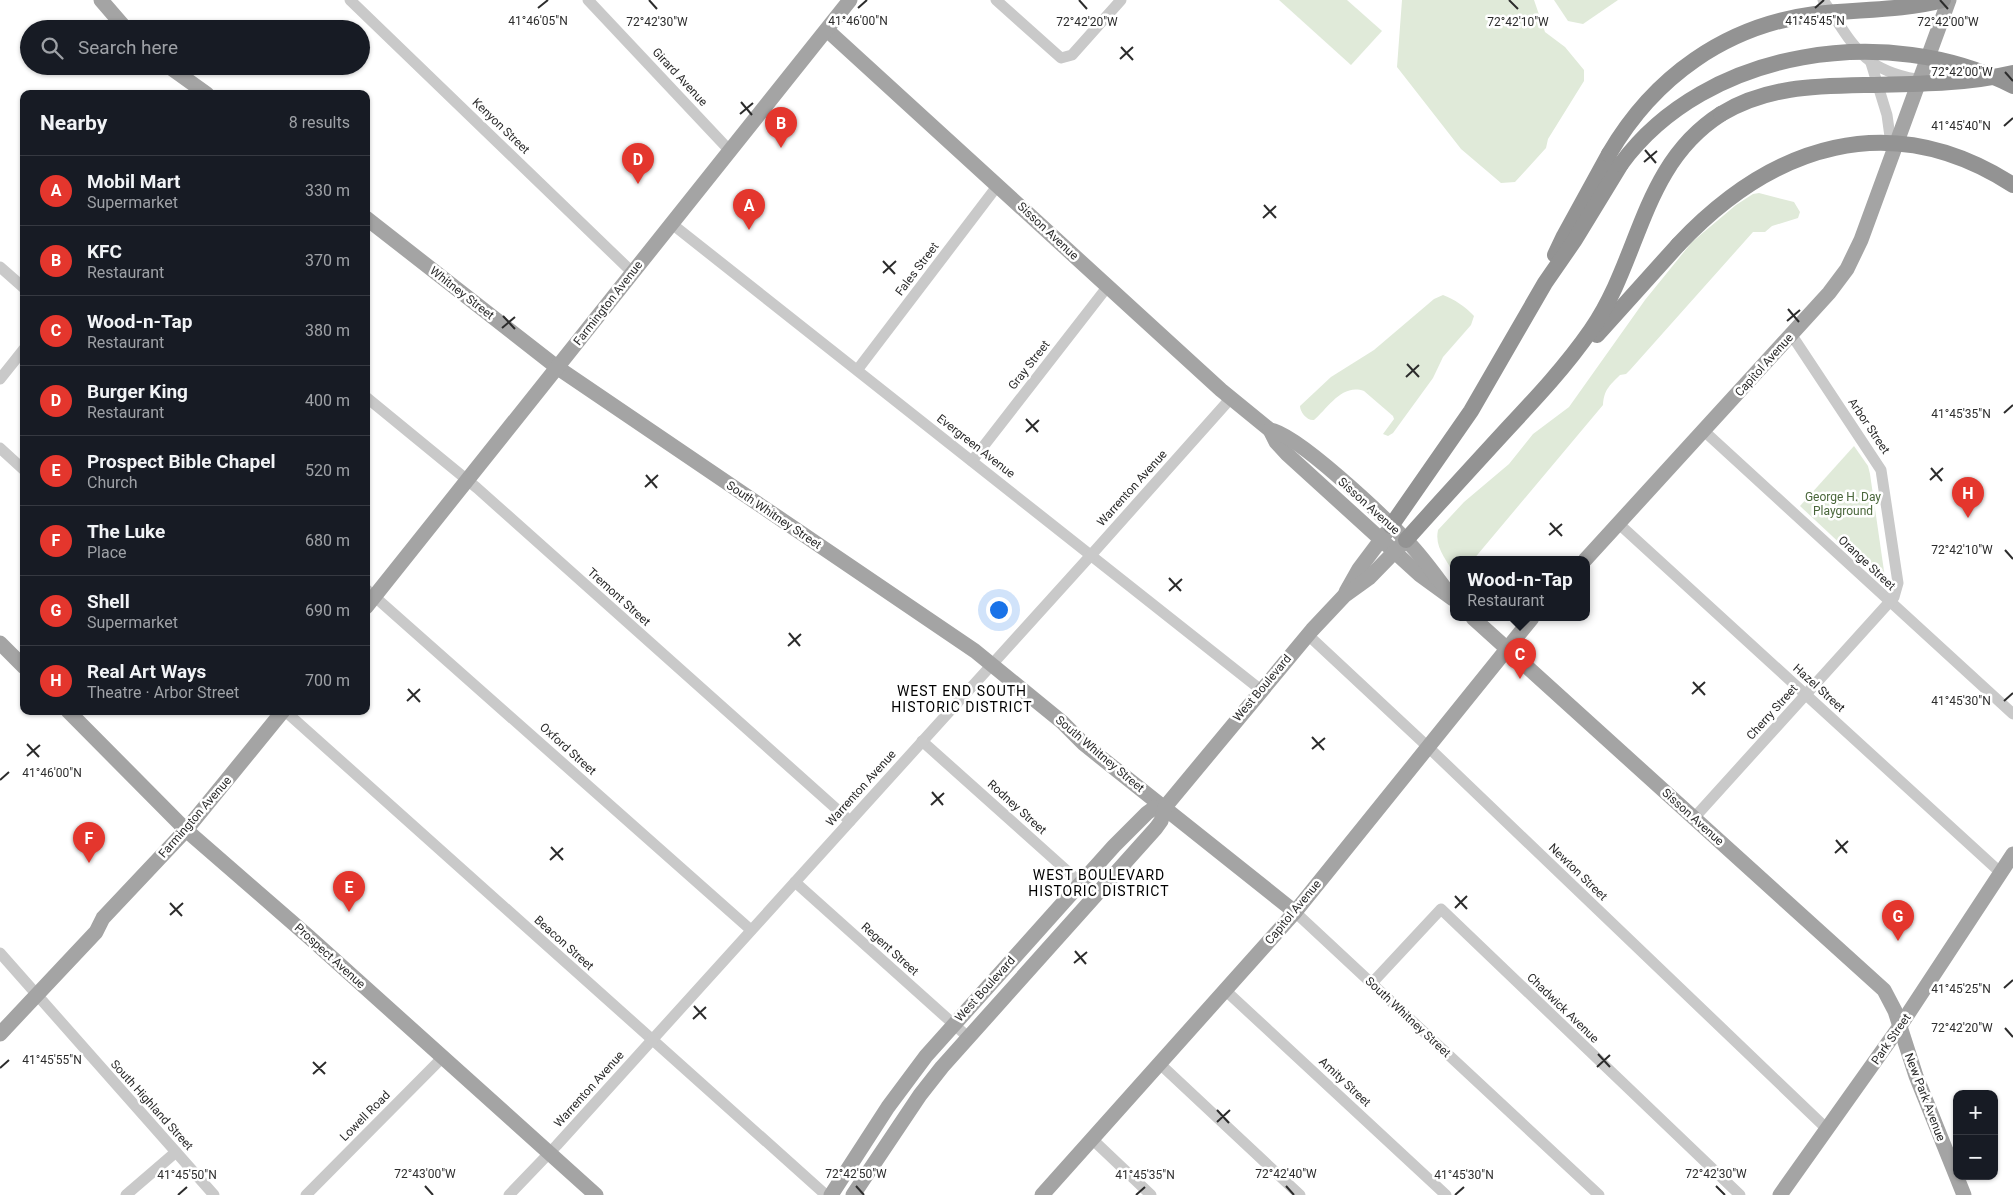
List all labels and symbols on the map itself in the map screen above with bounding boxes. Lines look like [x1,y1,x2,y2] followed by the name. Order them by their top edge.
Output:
[508,14,568,28] text: 41°46'05"N
[828,14,888,28] text: 41°46'00"N
[1785,14,1845,28] text: 41°45'45"N
[626,15,688,29] text: 72°42'30"W
[1056,15,1118,29] text: 72°42'20"W
[1487,15,1549,29] text: 72°42'10"W
[1917,15,1979,29] text: 72°42'00"W
[650,45,710,109] street label: Girard Avenue
[1931,65,1993,79] text: 72°42'00"W
[469,95,533,157] street label: Kenyon Street
[765,107,797,148] pin: B
[1931,119,1991,133] text: 41°45'40"N
[622,143,654,184] pin: D
[733,189,765,230] pin: A
[1015,199,1081,263] street label: Sisson Avenue
[892,240,942,298] street label: Fales Street
[571,258,645,348] street label: Farmington Avenue
[427,264,497,322] street label: Whitney Street
[1732,331,1796,399] street label: Capitol Avenue
[1005,337,1053,392] street label: Gray Street
[1845,395,1893,457] street label: Arbor Street
[1931,407,1991,421] text: 41°45'35"N
[934,411,1018,481] street label: Evergreen Avenue
[1094,447,1170,529] street label: Warrenton Avenue
[1335,475,1403,537] street label: Sisson Avenue
[1952,477,1984,518] pin: H
[724,478,824,552] street label: South Whitney Street
[1805,490,1881,518] park label: George H. Day Playground
[1836,533,1899,593] street label: Orange Street
[1931,543,1993,557] text: 72°42'10"W
[585,565,653,629] street label: Tremont Street
[986,597,1012,623] your location
[1504,638,1536,679] pin: C
[1230,652,1294,724] street label: West Boulevard
[1790,661,1848,715] street label: Hazel Street
[1744,682,1800,742] street label: Cherry Street
[891,683,1033,715] district label: WEST END SOUTH HISTORIC DISTRICT
[1931,694,1991,708] text: 41°45'30"N
[1053,713,1147,795] street label: South Whitney Street
[537,720,599,778] street label: Oxford Street
[823,747,899,829] street label: Warrenton Avenue
[22,766,82,780] text: 41°46'00"N
[156,773,234,861] street label: Farmington Avenue
[985,777,1049,837] street label: Rodney Street
[1659,786,1727,848] street label: Sisson Avenue
[73,822,105,863] pin: F
[1546,841,1610,903] street label: Newton Street
[1028,867,1170,899] district label: WEST BOULEVARD HISTORIC DISTRICT
[333,871,365,912] pin: E
[1262,877,1324,947] street label: Capitol Avenue
[1882,900,1914,941] pin: G
[532,913,597,973] street label: Beacon Street
[859,920,922,978] street label: Regent Street
[292,921,368,991] street label: Prospect Avenue
[952,953,1018,1025] street label: West Boulevard
[1524,970,1602,1046] street label: Chadwick Avenue
[1362,974,1454,1060] street label: South Whitney Street
[1931,982,1991,996] text: 41°45'25"N
[1868,1011,1914,1067] street label: Park Street
[1931,1021,1993,1035] text: 72°42'20"W
[551,1048,627,1130] street label: Warrenton Avenue
[1902,1051,1948,1143] street label: New Park Avenue
[22,1053,82,1067] text: 41°45'55"N
[1316,1055,1374,1110] street label: Amity Street
[108,1057,196,1153] street label: South Highland Street
[337,1088,393,1144] street label: Lowell Road
[394,1167,456,1181] text: 72°43'00"W
[825,1167,887,1181] text: 72°42'50"W
[1255,1167,1317,1181] text: 72°42'40"W
[1685,1167,1747,1181] text: 72°42'30"W
[157,1168,217,1182] text: 41°45'50"N
[1115,1168,1175,1182] text: 41°45'35"N
[1434,1168,1494,1182] text: 41°45'30"N

